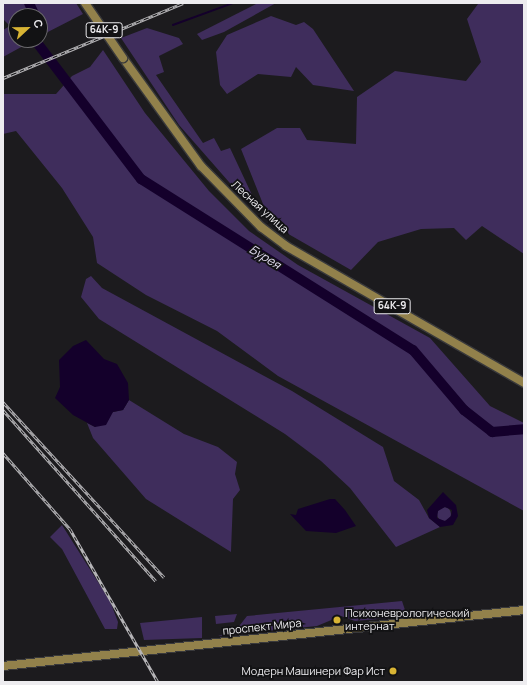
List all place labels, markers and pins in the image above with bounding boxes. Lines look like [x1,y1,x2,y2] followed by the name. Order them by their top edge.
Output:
[345,607,470,633] place label: Психоневрологический интернат
[332,615,342,625] marker: Психоневрологический интернат
[241,664,385,678] place label: Модерн Машинери Фар Ист
[388,666,398,676] marker: Модерн Машинери Фар Ист

